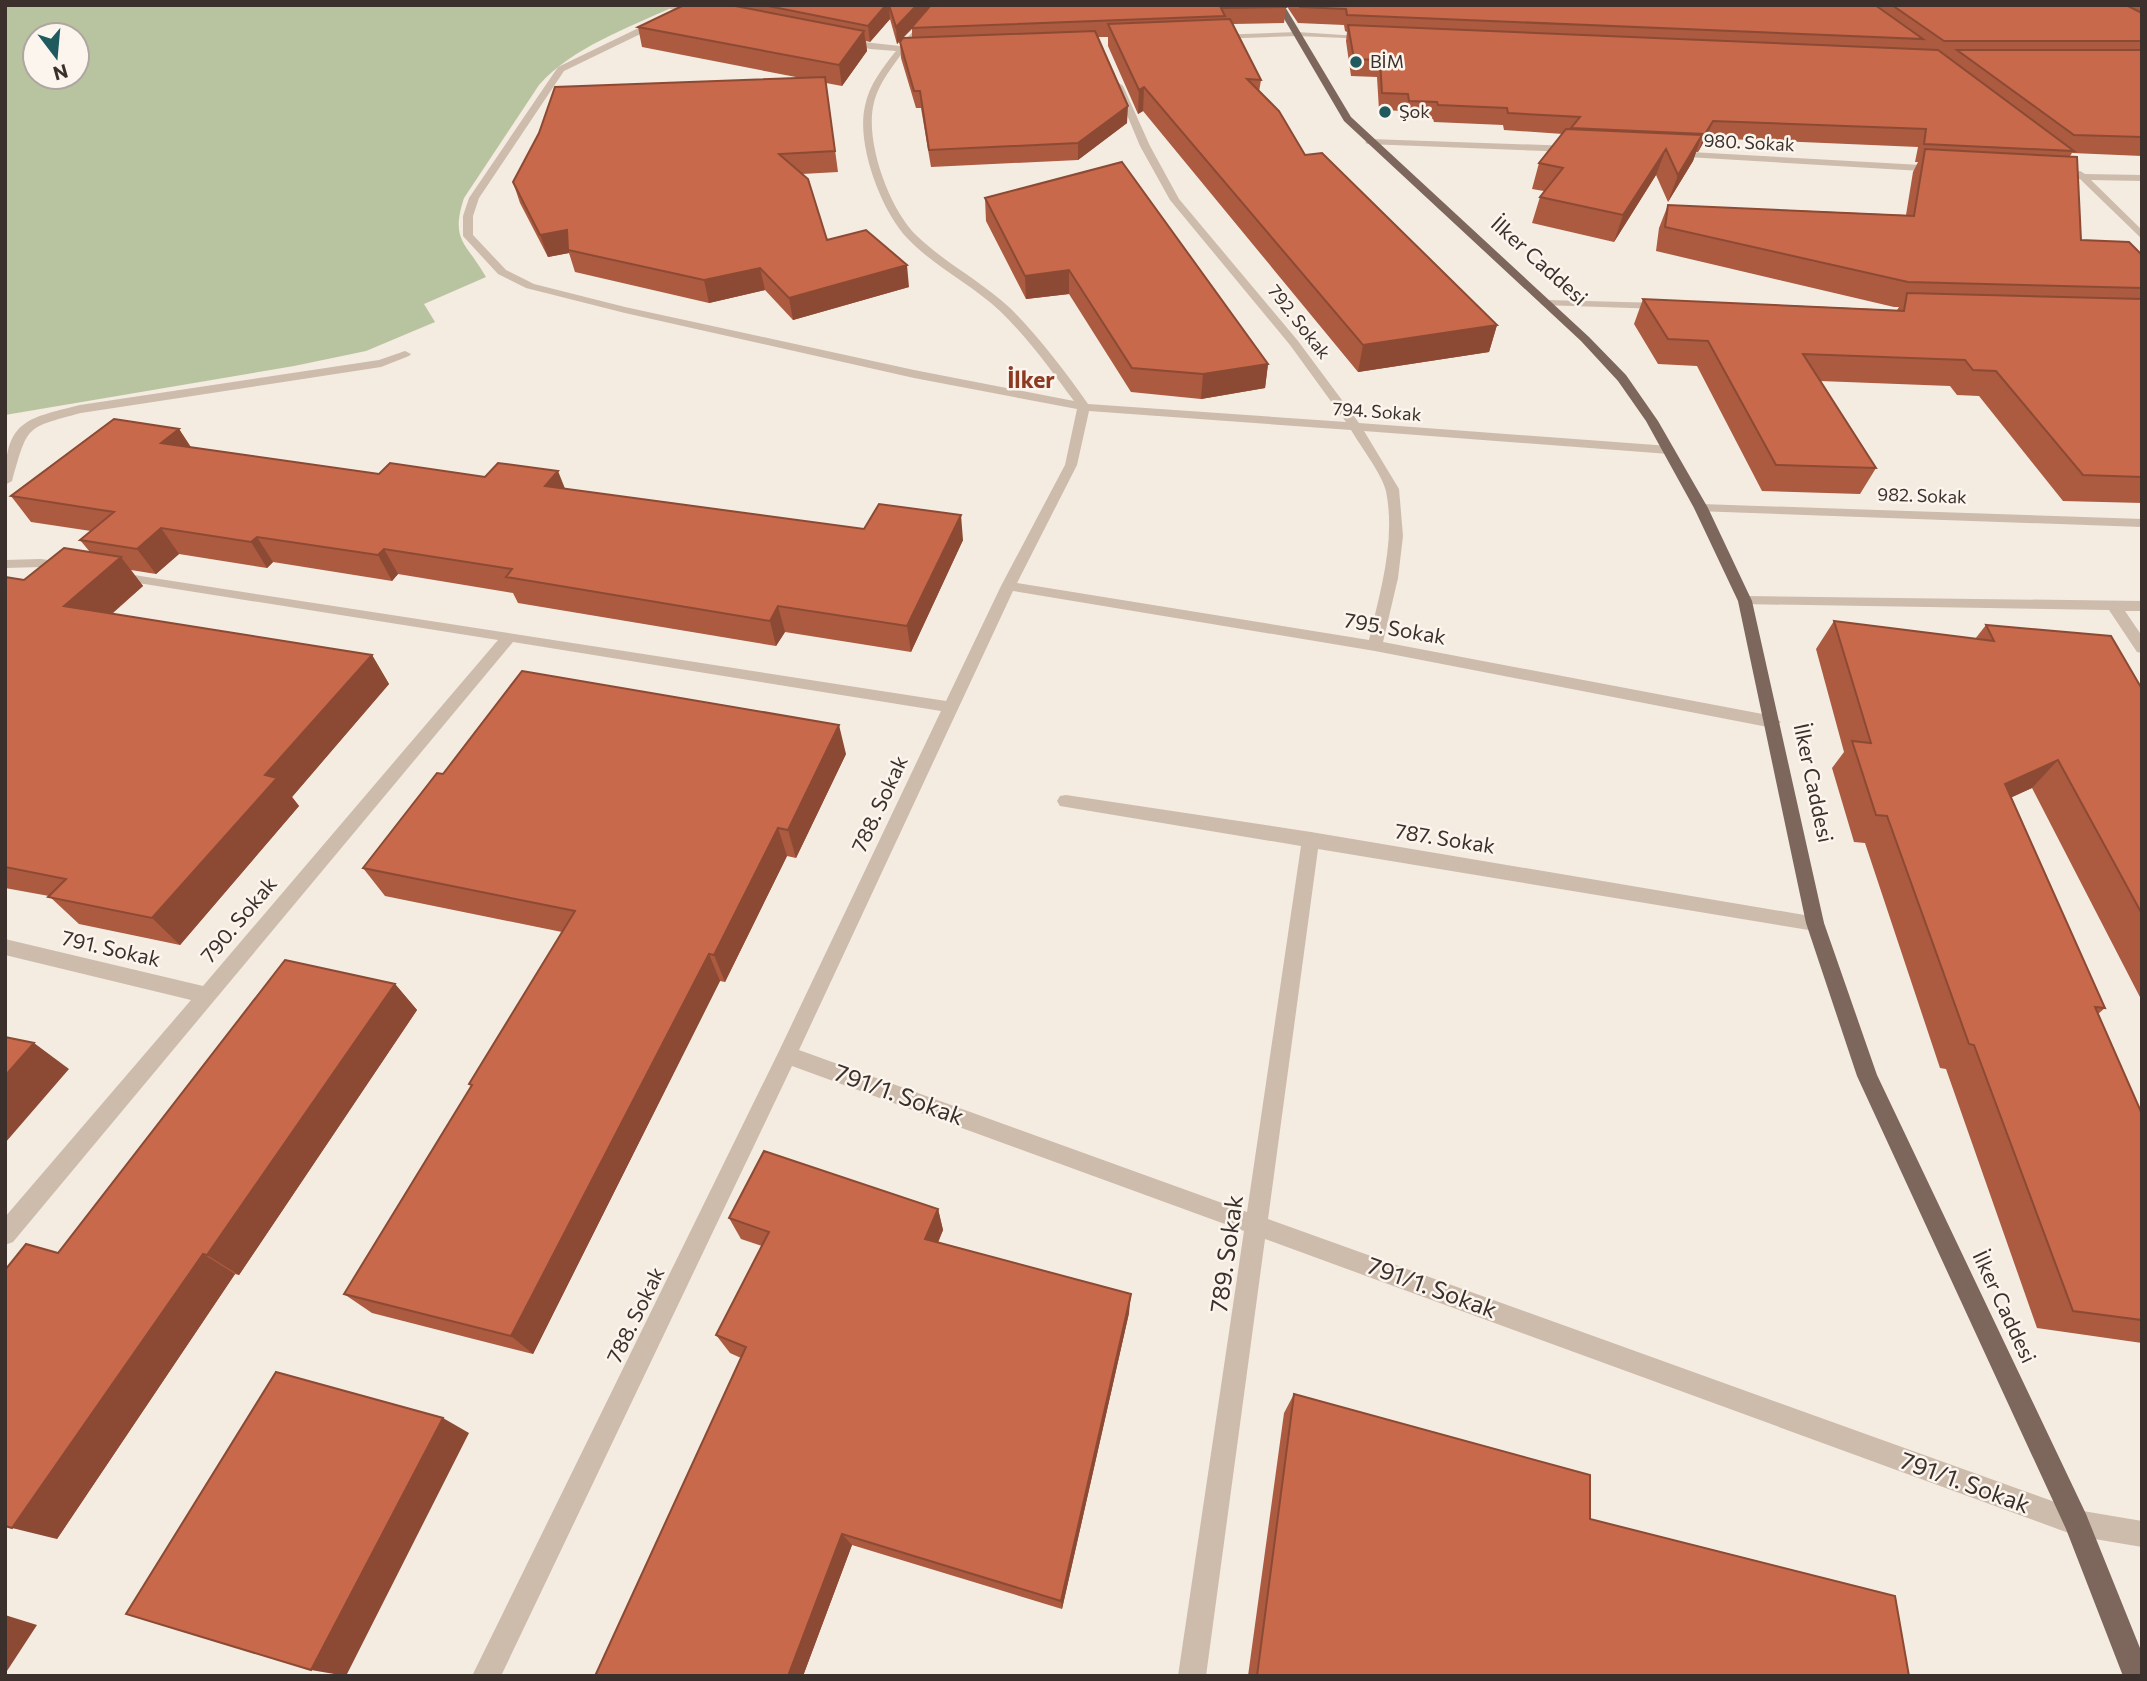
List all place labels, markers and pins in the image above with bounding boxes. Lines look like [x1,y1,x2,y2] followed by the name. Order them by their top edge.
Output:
[1370,50,1404,72] place label: BİM
[1348,54,1364,70] marker: BİM
[1399,100,1430,122] place label: Şok
[1377,104,1393,120] marker: Şok

